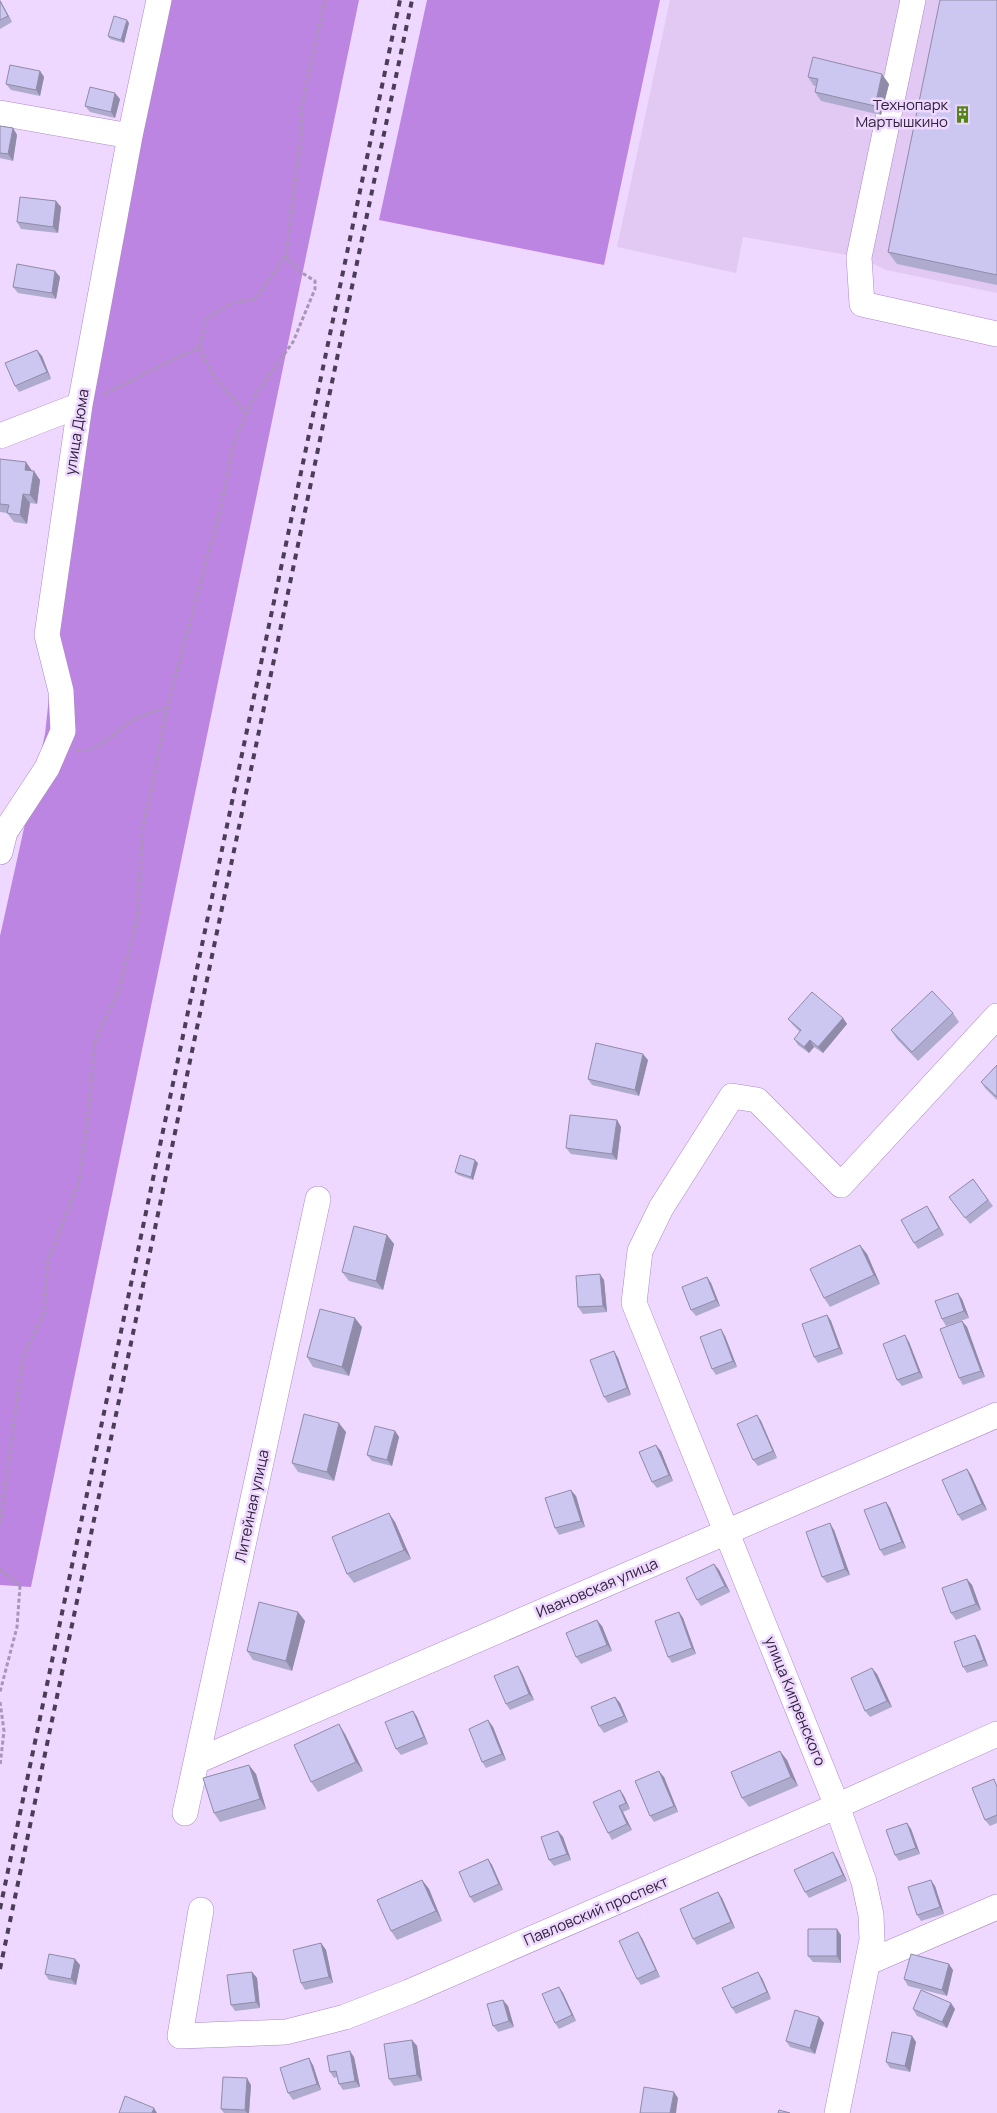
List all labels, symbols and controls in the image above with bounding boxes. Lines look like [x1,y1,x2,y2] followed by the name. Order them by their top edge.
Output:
[855,94,949,132] place label: Технопарк Мартышкино
[952,104,972,124] building icon: Технопарк Мартышкино
[59,387,94,477] street label: улица Дюма
[229,1448,274,1564] street label: Литейная улица
[533,1552,661,1623] street label: Ивановская улица
[760,1633,831,1769] street label: улица Кипренского
[520,1870,672,1950] street label: Павловский проспект

